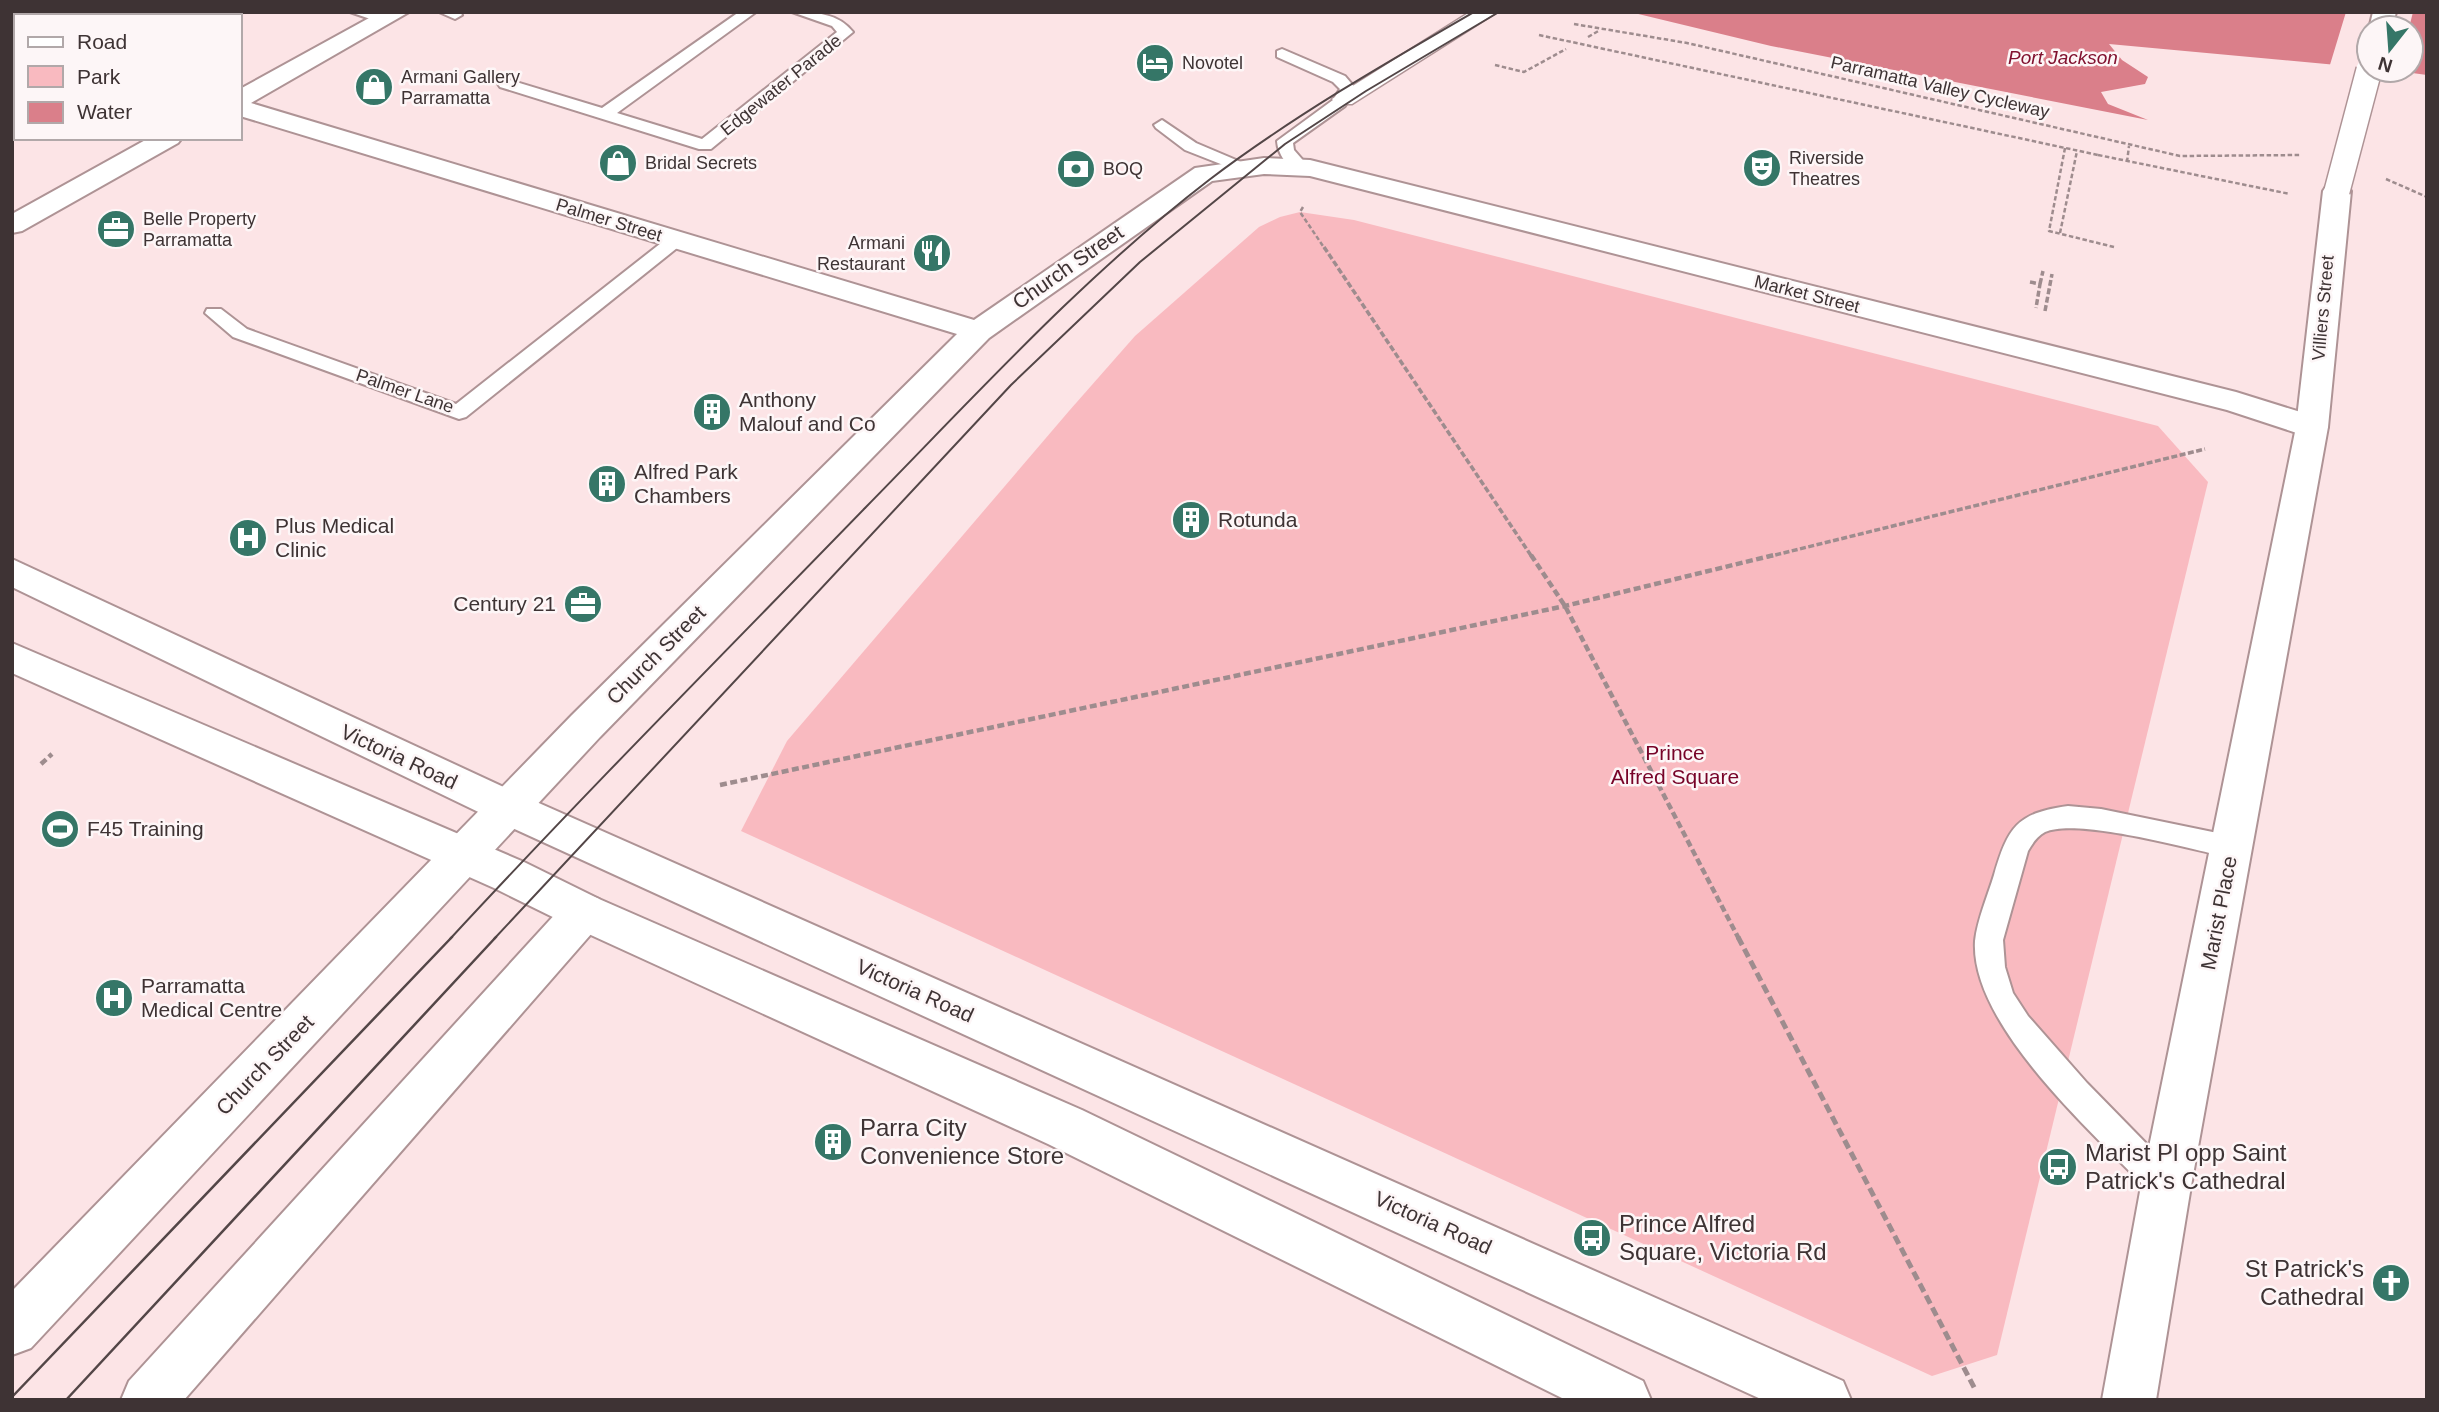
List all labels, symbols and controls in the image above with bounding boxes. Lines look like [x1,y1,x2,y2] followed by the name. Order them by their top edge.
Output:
[14,14,242,140] legend
[2355,14,2425,84] north arrow
[77,30,127,53] text: Road
[717,30,845,140] street label: Edgewater Parade
[1134,42,1176,84] hotel icon: Novotel
[2008,47,2118,68] water label: Port Jackson
[1829,52,2051,122] street label: Parramatta Valley Cycleway
[1182,53,1243,73] place label: Novotel
[2376,53,2395,77] text: N
[77,65,121,88] text: Park
[353,66,395,108] shop icon: Armani Gallery Parramatta
[401,67,520,108] place label: Armani Gallery Parramatta
[77,100,132,123] text: Water
[597,142,639,184] shop icon: Bridal Secrets
[1741,147,1783,189] theatre icon: Riverside Theatres
[1055,148,1097,190] bank icon: BOQ
[1789,148,1864,189] place label: Riverside Theatres
[645,153,757,173] place label: Bridal Secrets
[1103,159,1143,179] place label: BOQ
[553,194,665,246] street label: Palmer Street
[95,208,137,250] office icon: Belle Property Parramatta
[143,209,256,250] place label: Belle Property Parramatta
[1008,220,1128,313] street label: Church Street
[911,232,953,274] restaurant icon: Armani Restaurant
[817,233,905,274] place label: Armani Restaurant
[2308,254,2338,362] street label: Villiers Street
[1752,271,1862,317] street label: Market Street
[353,365,457,417] street label: Palmer Lane
[739,388,876,435] place label: Anthony Malouf and Co
[691,391,733,433] building icon: Anthony Malouf and Co
[634,460,738,507] place label: Alfred Park Chambers
[586,463,628,505] building icon: Alfred Park Chambers
[1170,499,1212,541] building icon: Rotunda
[1218,508,1298,531] place label: Rotunda
[275,514,394,561] place label: Plus Medical Clinic
[227,517,269,559] hospital icon: Plus Medical Clinic
[562,583,604,625] office icon: Century 21
[453,592,556,615] place label: Century 21
[602,601,710,709] street label: Church Street
[337,720,461,794] street label: Victoria Road
[1611,741,1739,788] park label: Prince Alfred Square
[39,808,81,850] sports icon: F45 Training
[87,817,204,840] place label: F45 Training
[2196,854,2241,972] street label: Marist Place
[853,954,977,1027] street label: Victoria Road
[141,974,282,1021] place label: Parramatta Medical Centre
[93,977,135,1019] hospital icon: Parramatta Medical Centre
[211,1010,318,1119] street label: Church Street
[860,1114,1064,1169] place label: Parra City Convenience Store
[812,1121,854,1163] building icon: Parra City Convenience Store
[2085,1139,2287,1194] place label: Marist Pl opp Saint Patrick's Cathedral
[2037,1146,2079,1188] bus stop icon: Marist Pl opp Saint Patrick's Cathedral
[1371,1186,1495,1259] street label: Victoria Road
[1619,1210,1827,1265] place label: Prince Alfred Square, Victoria Rd
[1571,1217,1613,1259] bus stop icon: Prince Alfred Square, Victoria Rd
[2245,1255,2364,1310] place label: St Patrick's Cathedral
[2370,1262,2412,1304] church icon: St Patrick's Cathedral

